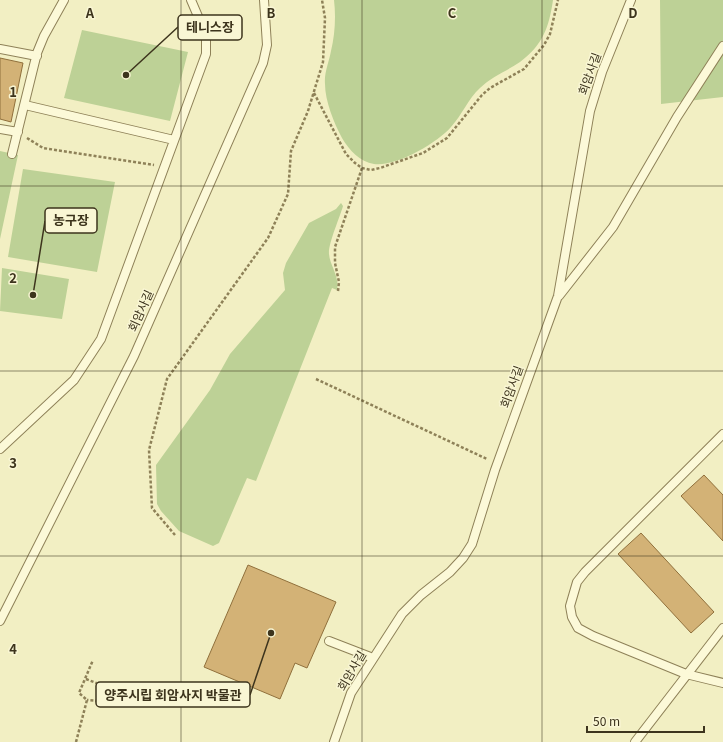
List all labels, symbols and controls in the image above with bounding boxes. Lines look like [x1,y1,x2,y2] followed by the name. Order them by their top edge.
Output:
[85,3,95,22] text: A
[267,3,276,22] text: B
[448,3,457,22] text: C
[628,3,638,22] text: D
[178,15,242,40] callout: 테니스장
[186,17,234,36] text: 테니스장
[573,50,604,97] street label: 회암사길
[9,82,17,101] text: 1
[45,208,97,233] callout: 농구장
[53,210,89,229] text: 농구장
[9,268,17,287] text: 2
[123,287,156,334] street label: 회암사길
[495,363,526,410] street label: 회암사길
[9,453,17,472] text: 3
[9,639,17,658] text: 4
[332,647,369,694] street label: 회암사길
[96,682,250,707] callout: 양주시립 회암사지 박물관
[104,685,242,704] text: 양주시립 회암사지 박물관
[587,708,704,734] scale bar
[593,712,620,729] text: 50 m

